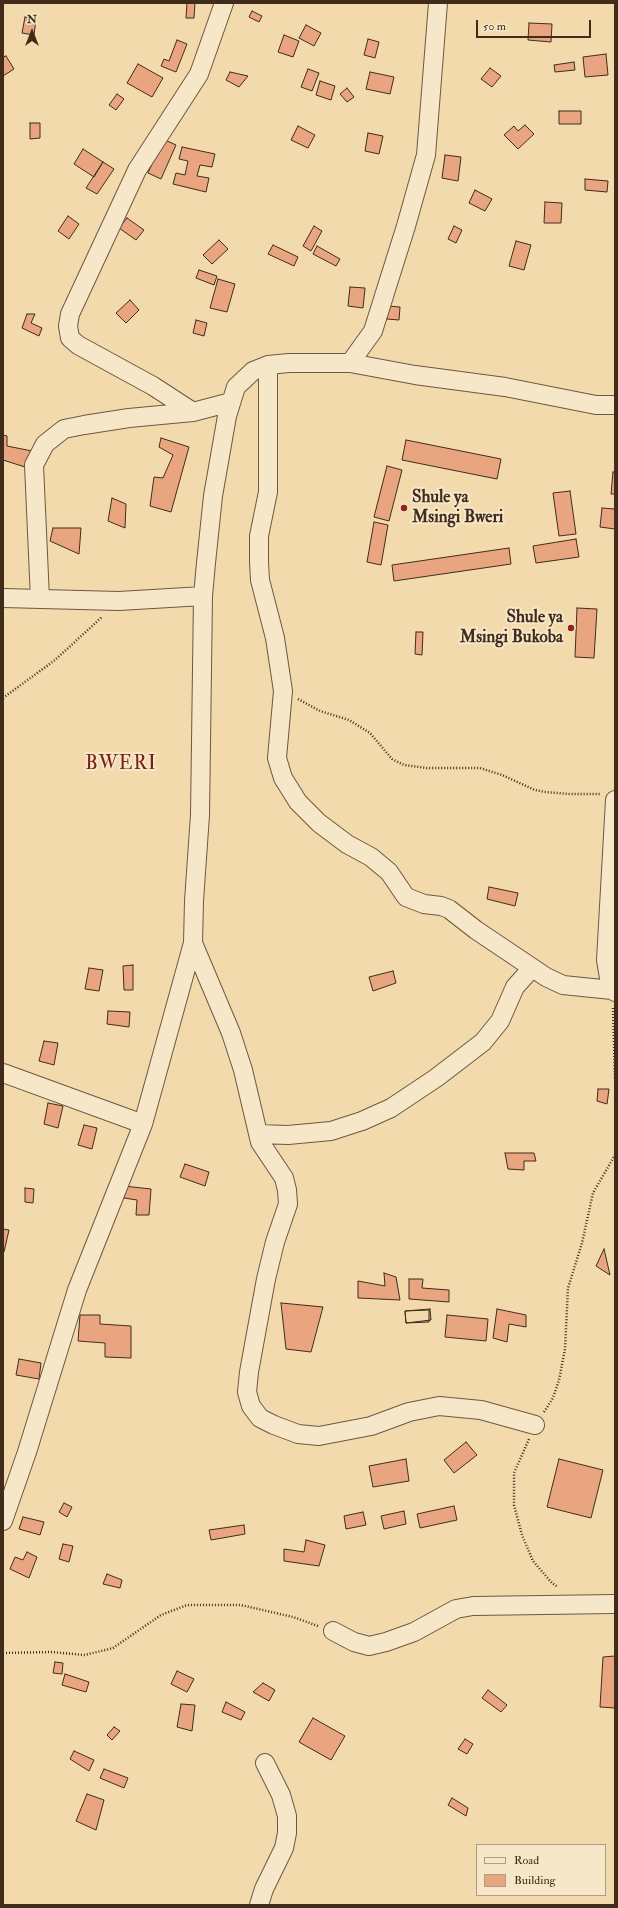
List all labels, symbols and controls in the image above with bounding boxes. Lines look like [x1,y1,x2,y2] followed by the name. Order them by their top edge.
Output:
[12,12,52,52] north arrow
[478,12,593,38] scale bar
[27,13,37,26] text: N
[483,19,506,34] text: 50 m
[412,488,503,528] place label: Shule ya Msingi Bweri
[399,503,409,513] marker: Shule ya Msingi Bweri
[460,608,563,648] place label: Shule ya Msingi Bukoba
[566,623,576,633] marker: Shule ya Msingi Bukoba
[85,754,157,776] district label: BWERI
[476,1844,606,1896] legend
[514,1853,539,1868] text: Road
[514,1873,555,1888] text: Building

